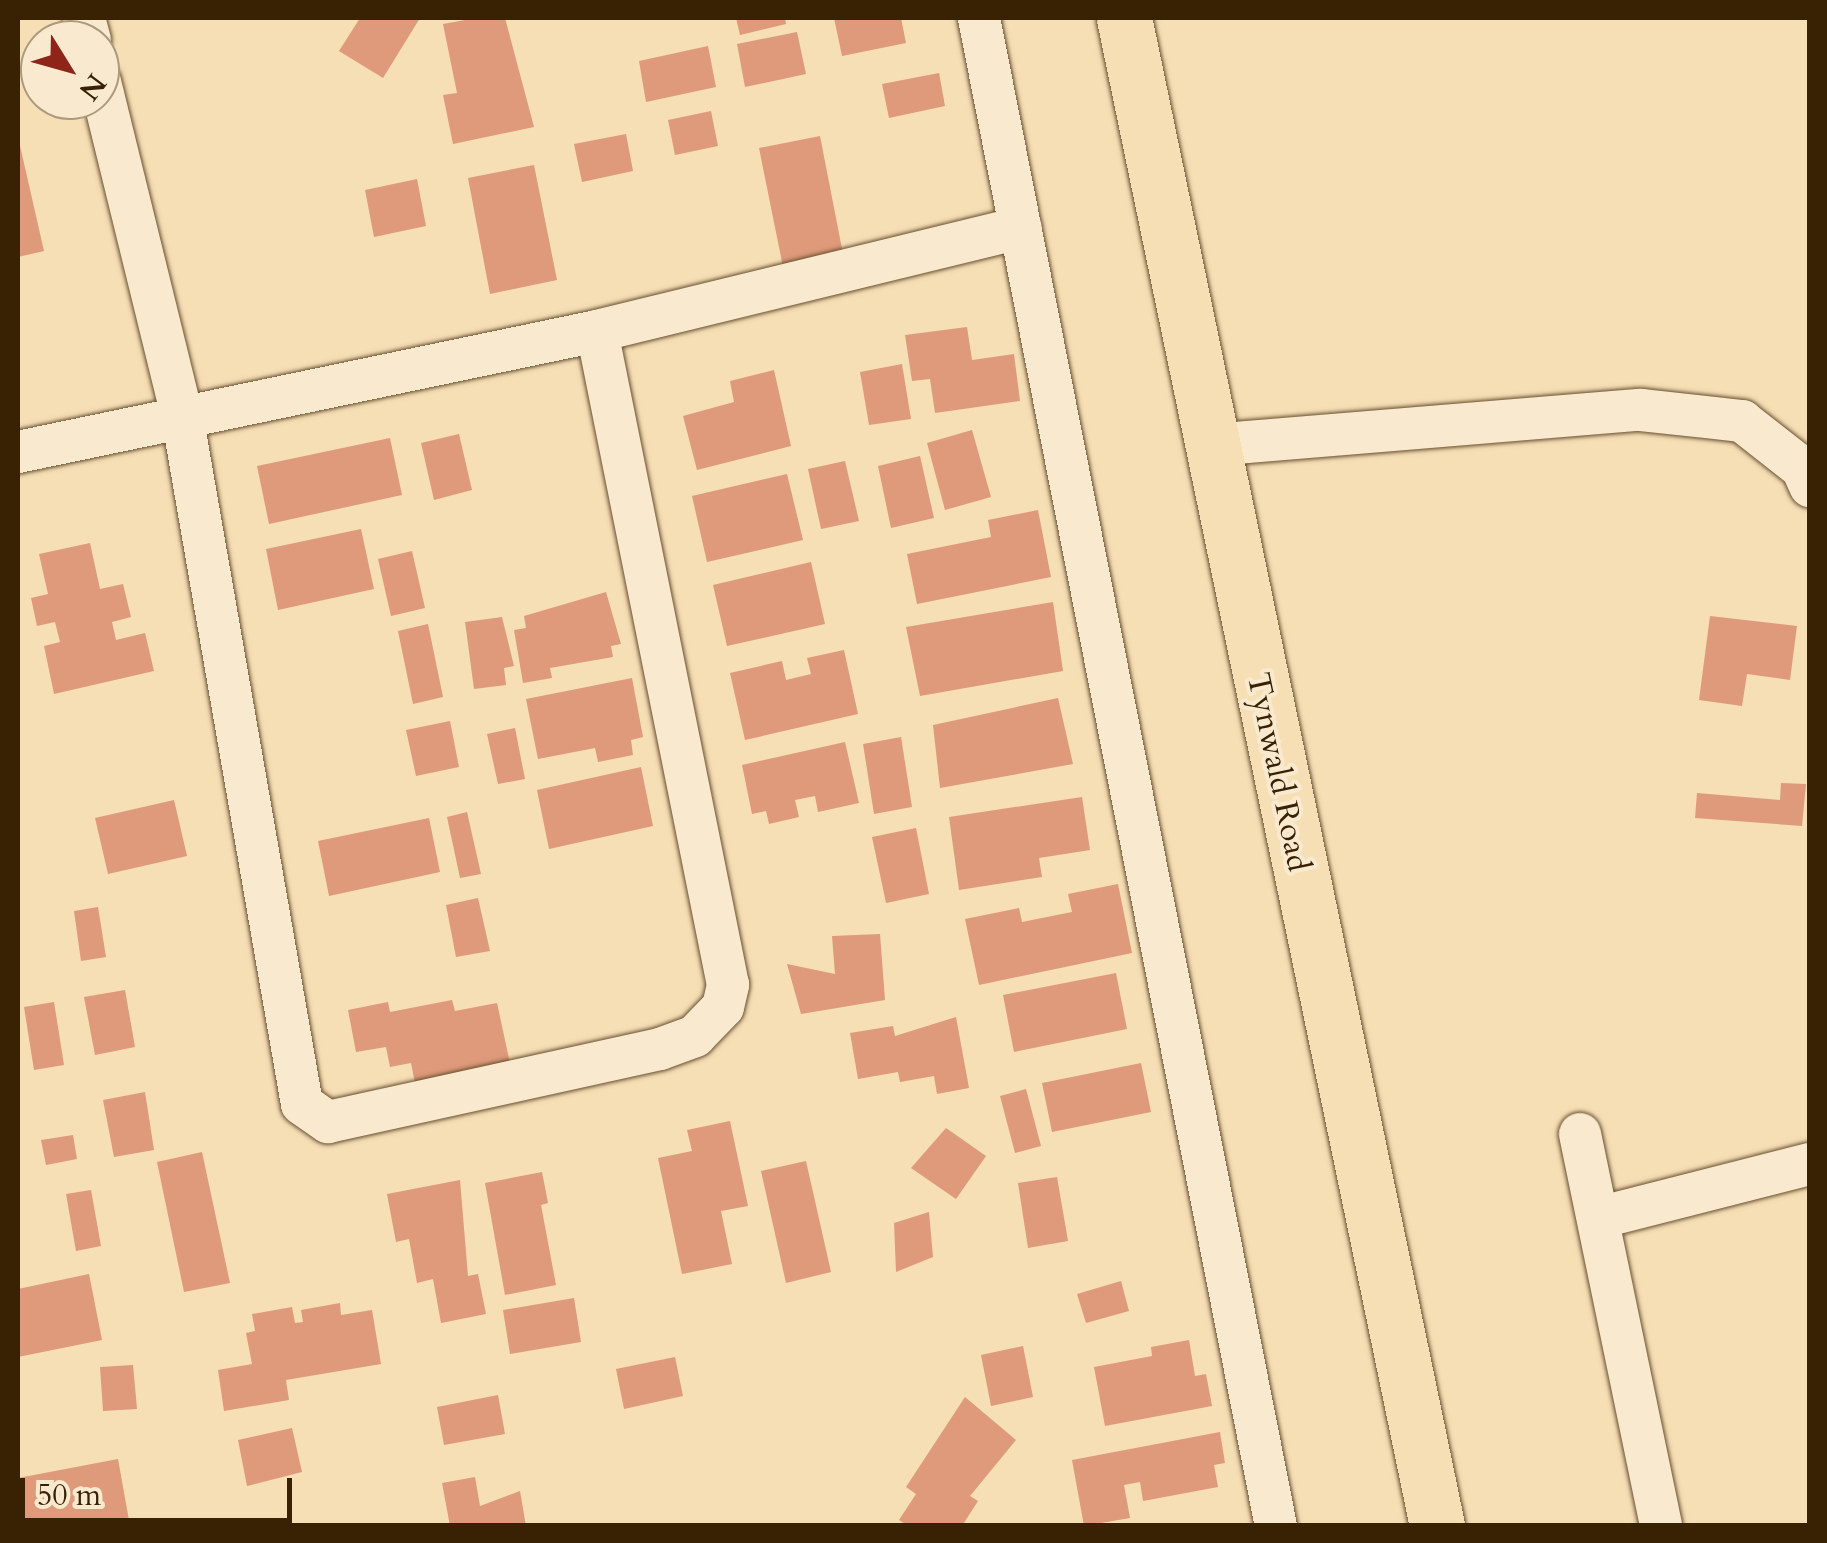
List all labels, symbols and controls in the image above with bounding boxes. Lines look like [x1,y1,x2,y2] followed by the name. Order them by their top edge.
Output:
[20,20,120,120] north arrow
[70,66,115,108] text: N
[1238,669,1318,875] street label: Tynwald Road
[25,1458,298,1520] scale bar
[37,1475,101,1516] text: 50 m

